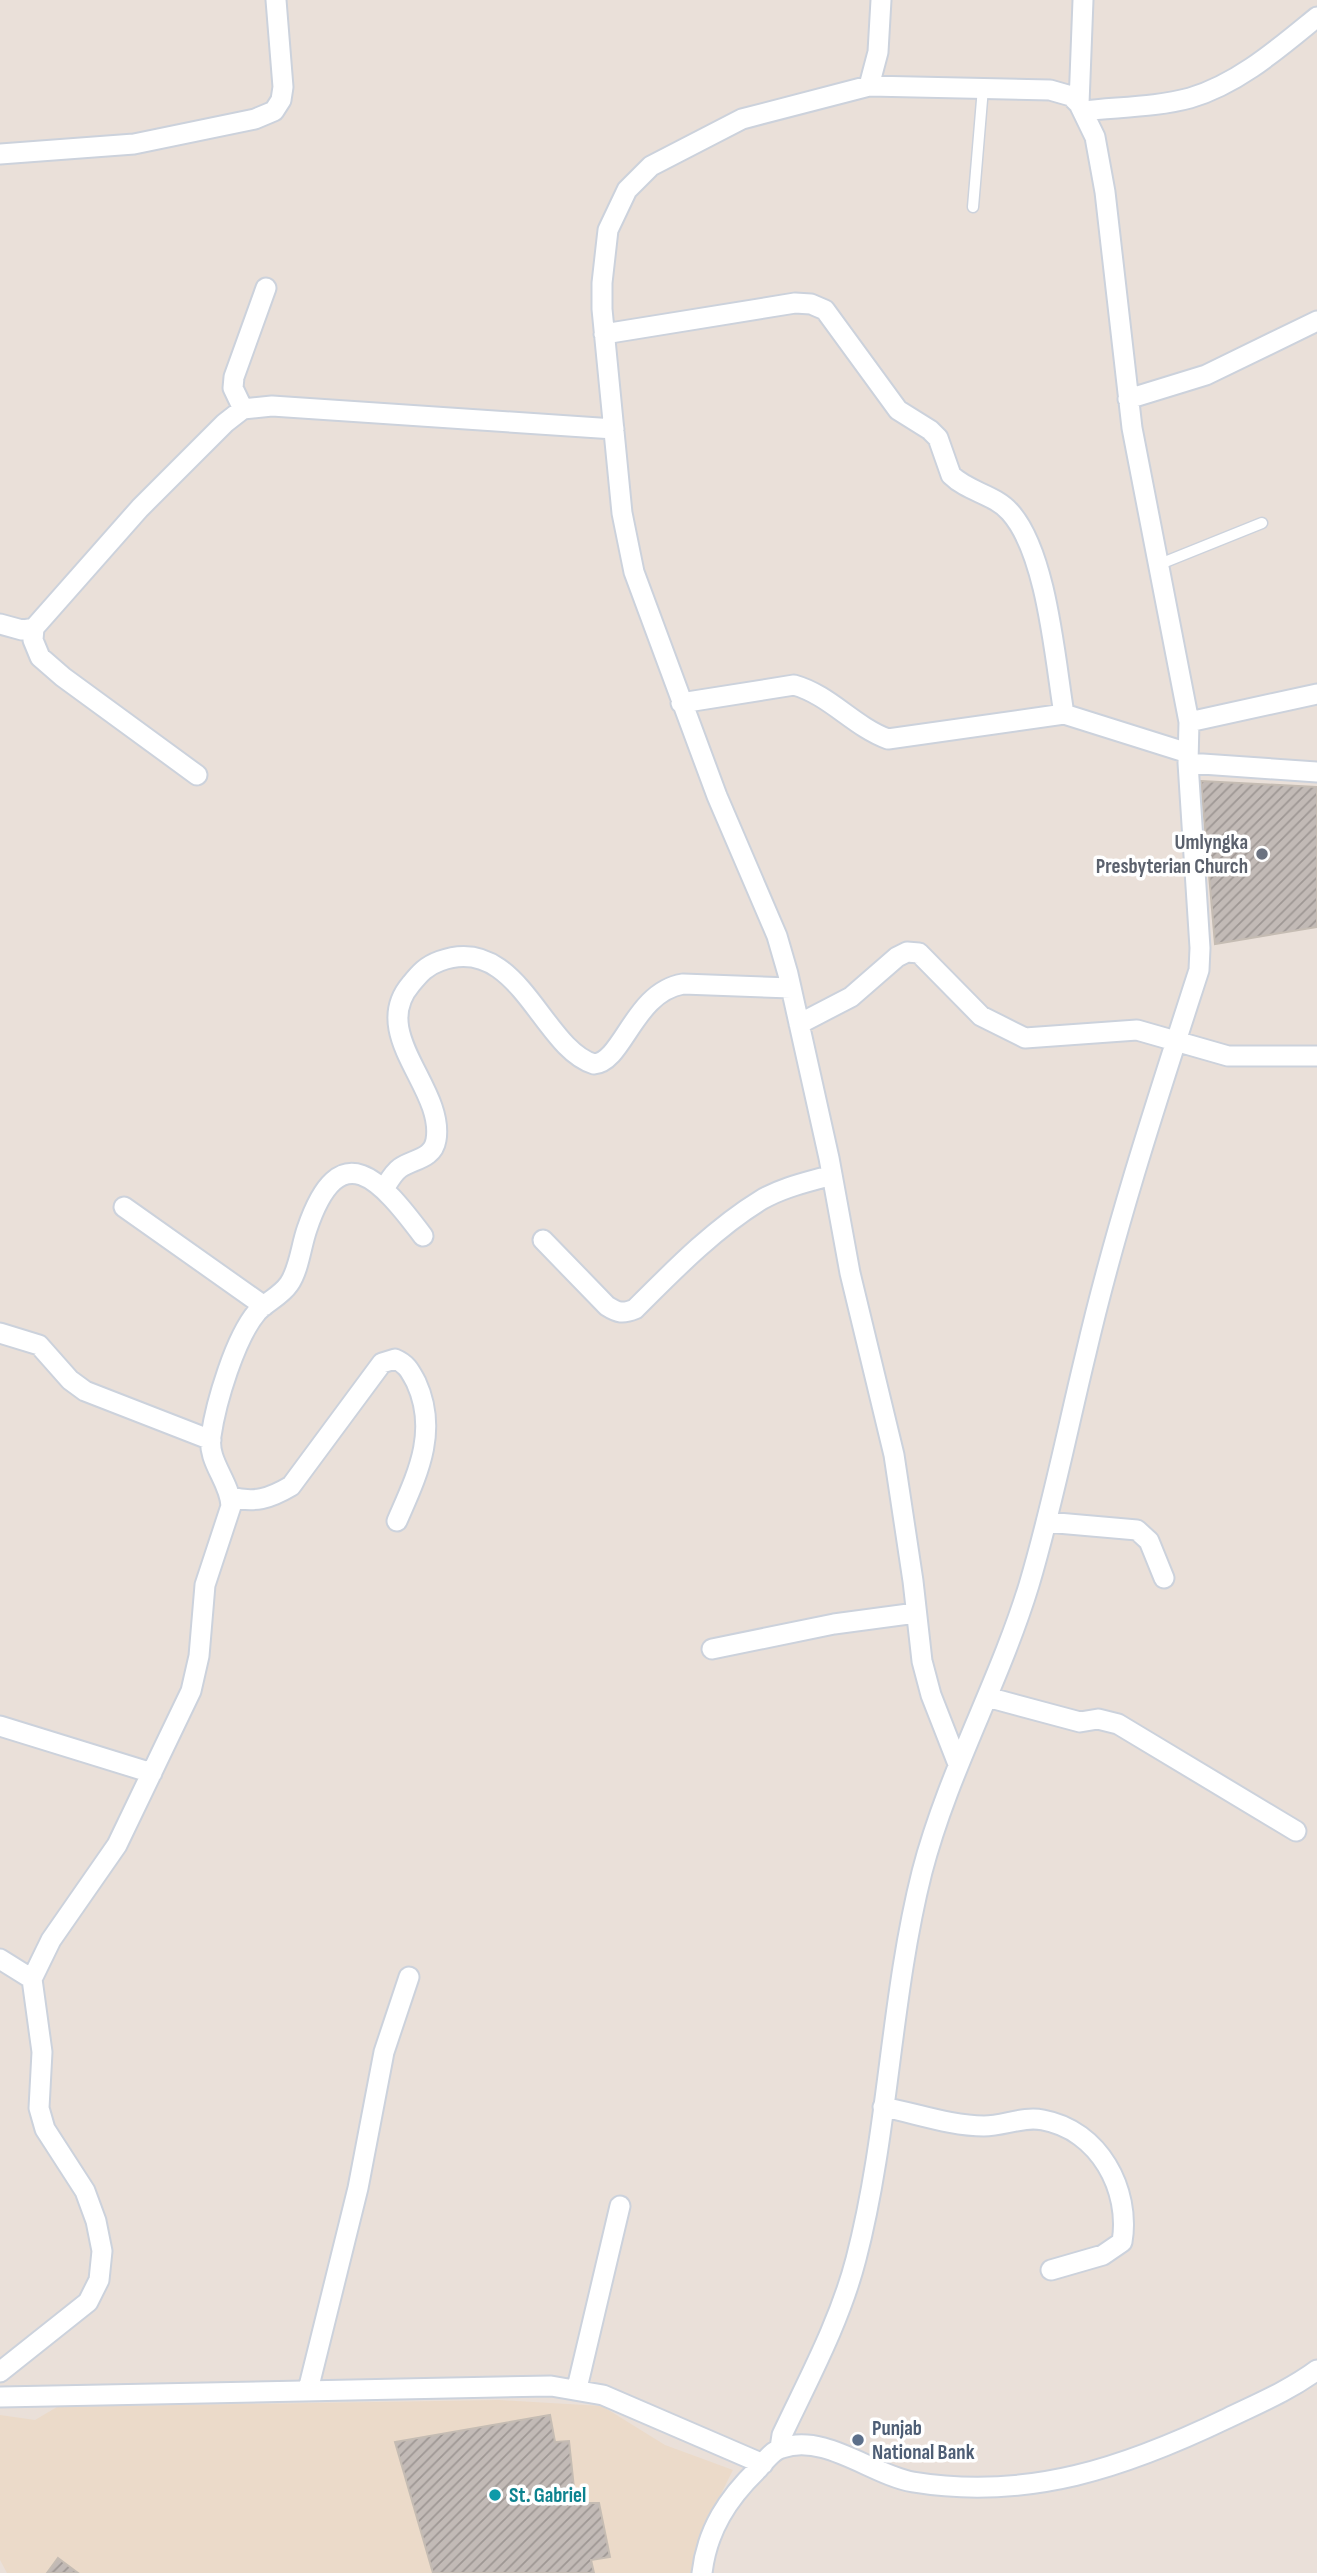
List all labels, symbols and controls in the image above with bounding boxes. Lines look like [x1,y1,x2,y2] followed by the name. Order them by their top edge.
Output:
[1096,830,1248,879] place label: Umlyngka Presbyterian Church
[1254,846,1270,862] marker: Umlyngka Presbyterian Church
[872,2416,975,2465] place label: Punjab National Bank
[850,2432,866,2448] marker: Punjab National Bank
[509,2483,586,2508] place label: St. Gabriel
[487,2487,503,2503] marker: St. Gabriel

